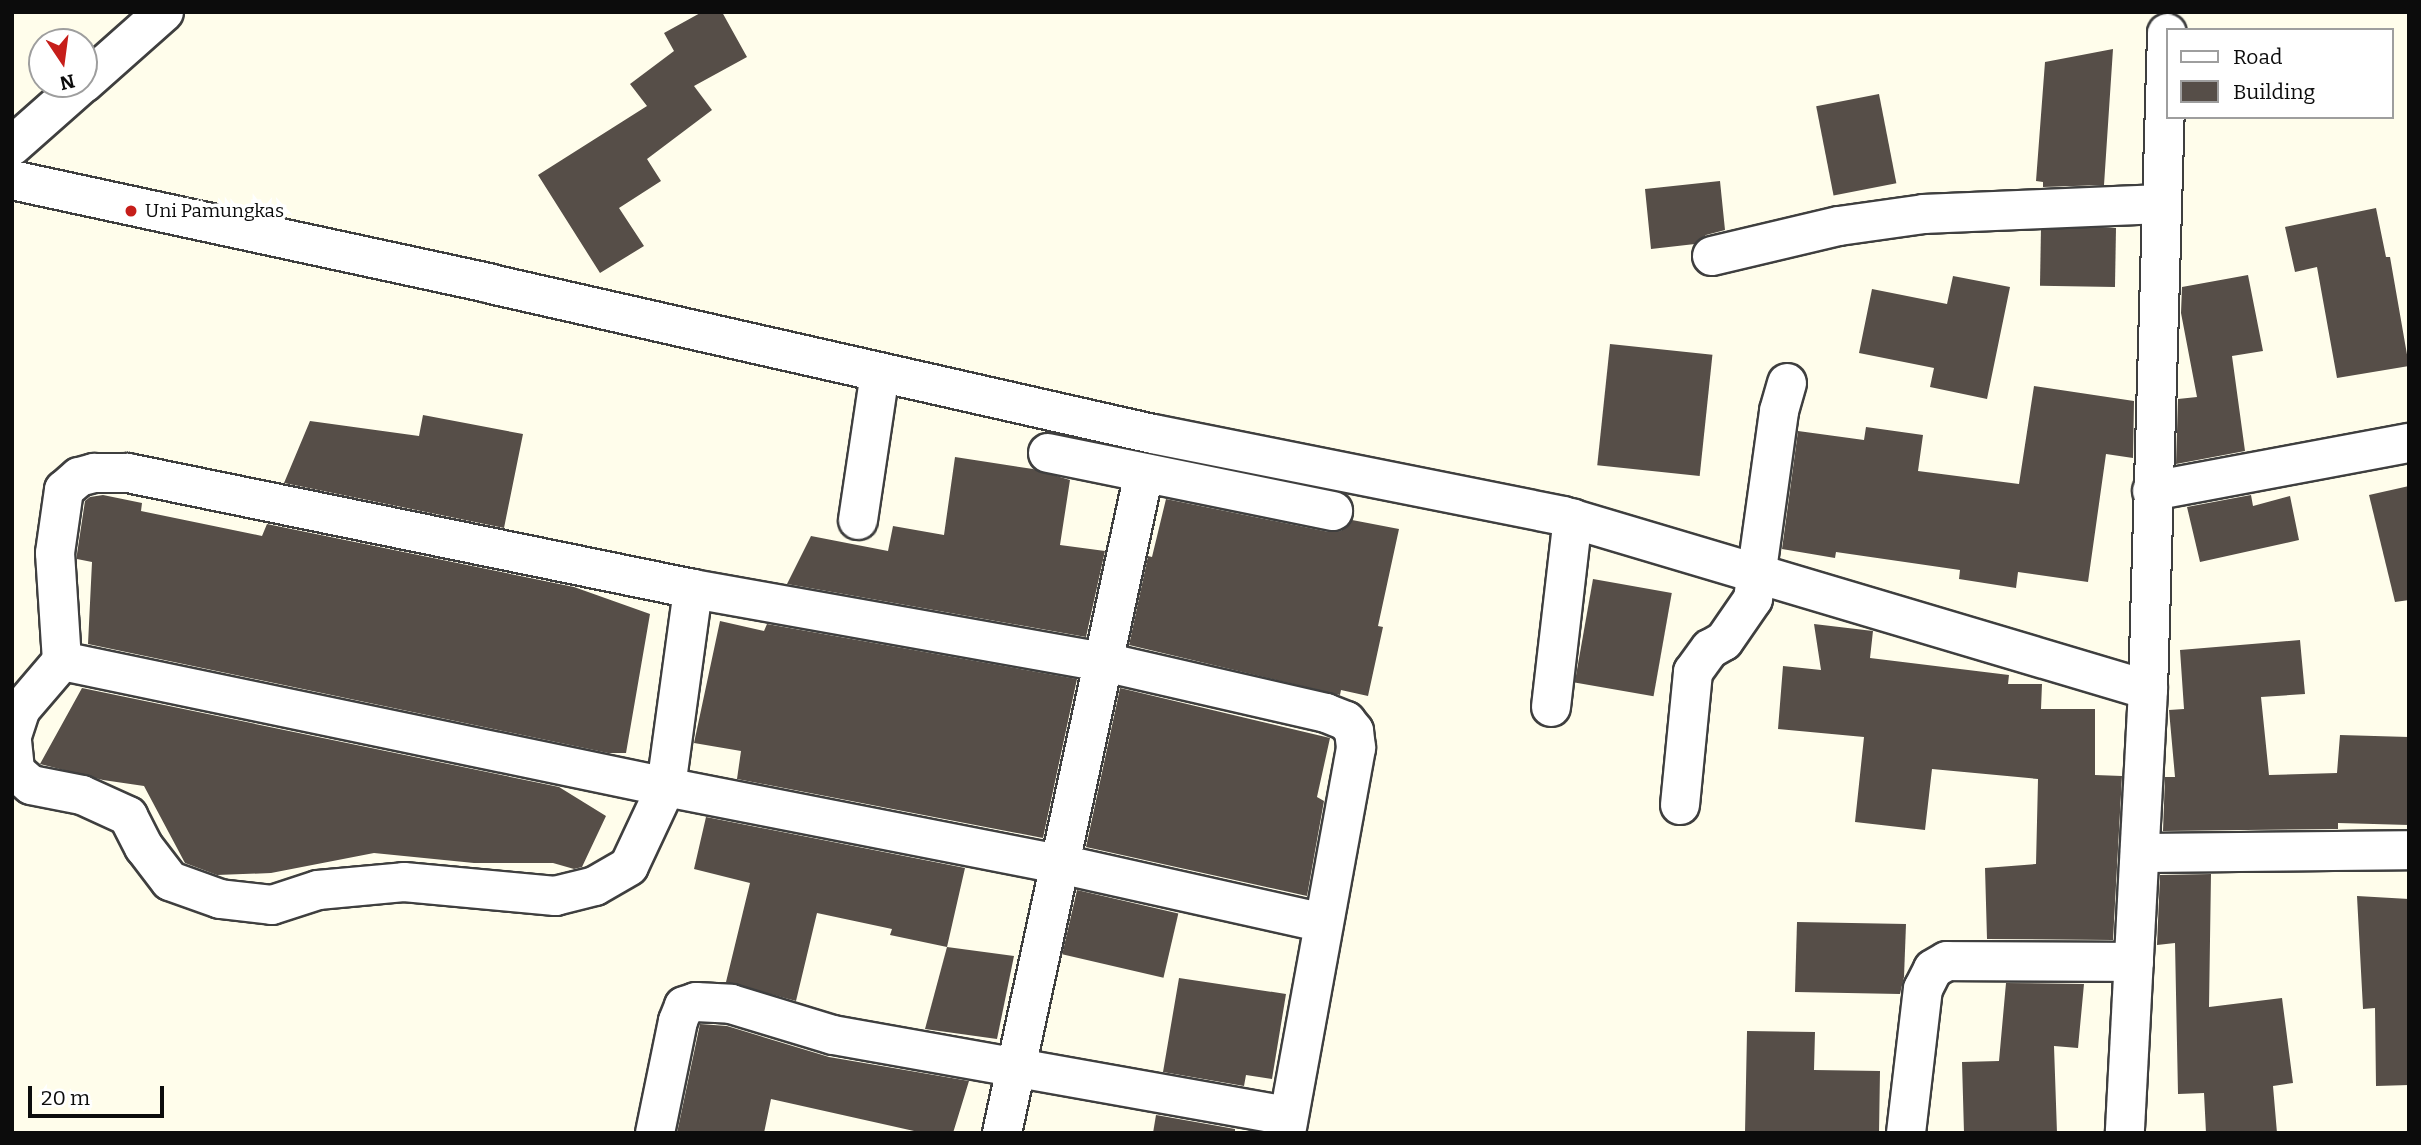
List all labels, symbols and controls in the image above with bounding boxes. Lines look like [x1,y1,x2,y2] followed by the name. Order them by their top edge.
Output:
[28,28,98,98] north arrow
[2166,28,2393,119] legend
[2233,44,2282,70] text: Road
[58,69,77,95] text: N
[2233,79,2315,105] text: Building
[145,200,284,222] place label: Uni Pamungkas
[123,203,139,219] marker: Uni Pamungkas
[32,1072,168,1116] scale bar
[41,1085,90,1111] text: 20 m

